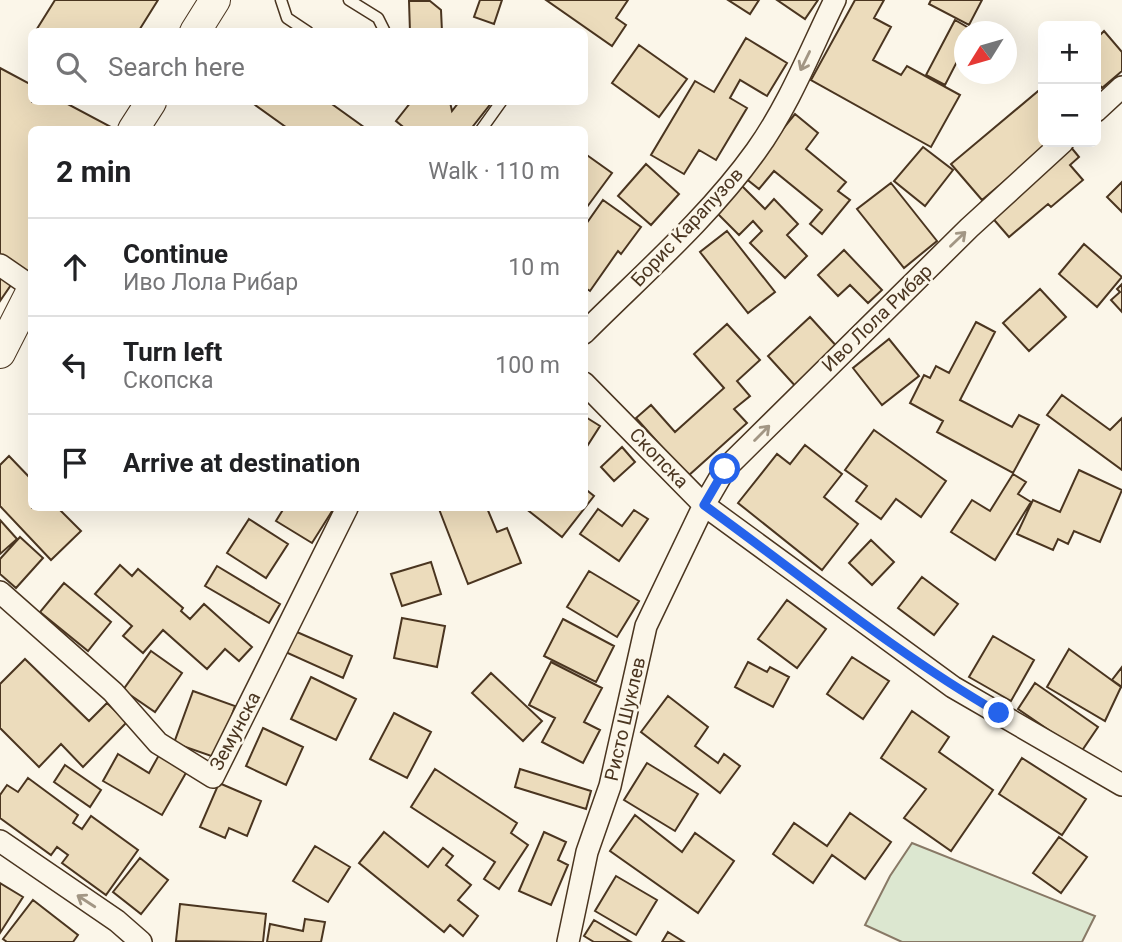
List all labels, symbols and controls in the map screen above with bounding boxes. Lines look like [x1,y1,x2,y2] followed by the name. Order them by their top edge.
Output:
[954,21,1017,84] north arrow
[1038,21,1101,147] map controls
[1038,21,1101,84] button: +
[28,28,588,105] search box
[52,48,90,86] icon: search
[798,50,812,71] one-way arrow
[108,52,245,82] text: Search here
[1038,84,1101,147] button: −
[56,154,131,189] text: 2 min
[428,158,560,185] text: Walk · 110 m
[626,163,748,291] street label: Борис Карапузов
[950,231,967,248] one-way arrow
[123,239,228,269] text: Continue
[56,248,94,286] icon: ahead
[508,254,560,281] text: 10 m
[817,260,937,376] street label: Иво Лола Рибар
[123,269,298,296] text: Иво Лола Рибар
[123,337,222,367] text: Turn left
[56,346,94,384] icon: left
[495,352,560,379] text: 100 m
[123,367,214,394] text: Скопска
[625,423,693,493] street label: Скопска
[753,425,770,442] one-way arrow
[56,444,94,482] icon: arrive
[123,448,360,478] text: Arrive at destination
[709,453,740,484] route start
[600,655,650,783] street label: Ристо Шуклев
[205,688,265,774] street label: Земунска
[983,697,1014,728] route end
[77,894,97,908] one-way arrow

